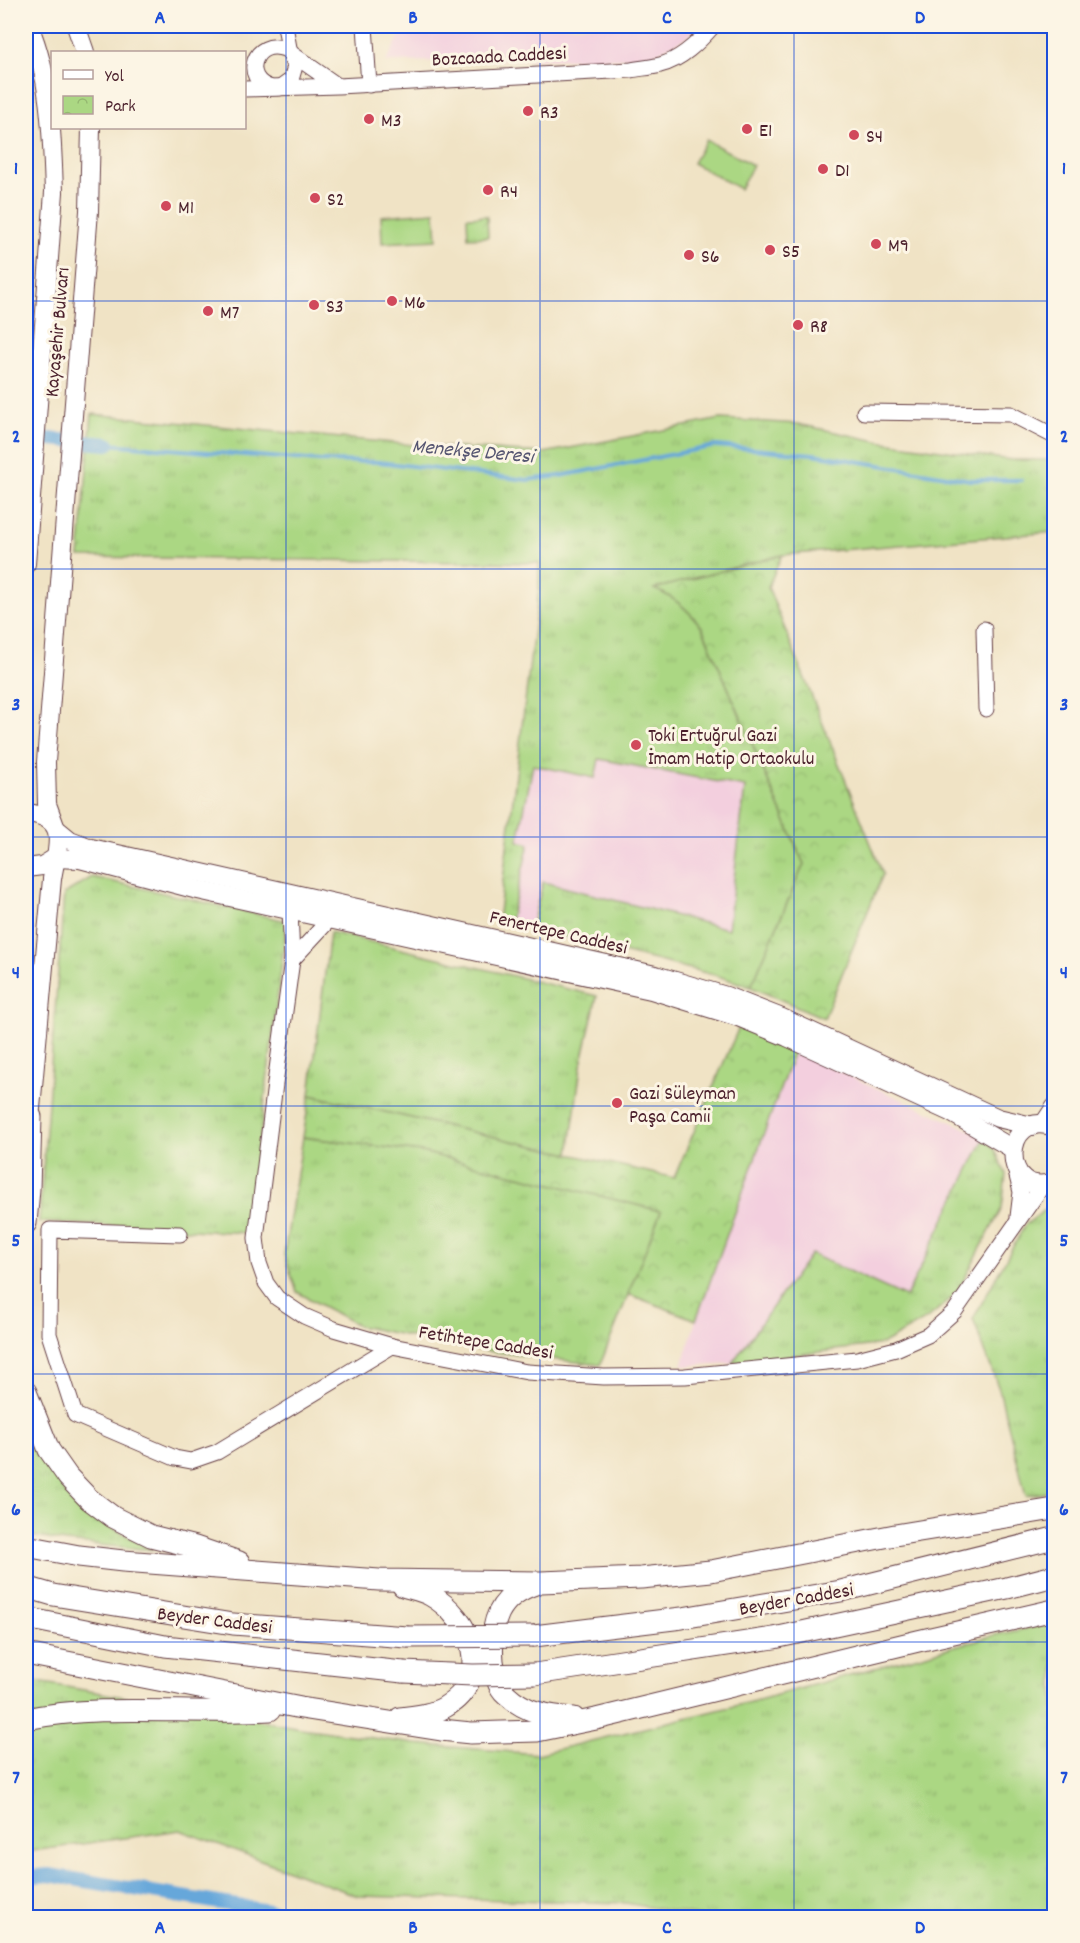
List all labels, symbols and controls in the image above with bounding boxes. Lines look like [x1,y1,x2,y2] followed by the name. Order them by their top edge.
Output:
[155,5,166,33] text: A
[408,5,418,33] text: B
[662,5,672,33] text: C
[915,5,926,33] text: D
[431,40,568,76] street label: Bozcaada Caddesi
[51,51,246,129] legend
[105,65,125,90] text: Yol
[105,95,136,120] text: Park
[540,100,559,128] place label: R3
[521,104,535,118] marker: R3
[381,108,402,136] place label: M3
[362,112,376,126] marker: M3
[759,118,772,146] place label: E1
[740,122,754,136] marker: E1
[866,124,883,152] place label: S4
[847,128,861,142] marker: S4
[14,156,18,184] text: 1
[1062,156,1066,184] text: 1
[835,158,850,186] place label: D1
[816,162,830,176] marker: D1
[500,179,518,207] place label: R4
[481,183,495,197] marker: R4
[327,187,345,215] place label: S2
[308,191,322,205] marker: S2
[178,195,194,223] place label: M1
[159,199,173,213] marker: M1
[888,233,909,261] place label: M9
[869,237,883,251] marker: M9
[782,239,800,267] place label: S5
[763,243,777,257] marker: S5
[701,244,720,272] place label: S6
[682,248,696,262] marker: S6
[39,266,79,398] street label: Kayaşehir Bulvarı
[404,290,426,318] place label: M6
[326,294,344,322] place label: S3
[385,294,399,308] marker: M6
[307,298,321,312] marker: S3
[220,300,239,328] place label: M7
[201,304,215,318] marker: M7
[810,314,828,342] place label: R8
[791,318,805,332] marker: R8
[12,424,20,452] text: 2
[1060,424,1068,452] text: 2
[411,433,538,474] water label: Menekşe Deresi
[12,692,20,720] text: 3
[1060,692,1068,720] text: 3
[648,723,814,774] place label: Toki Ertuğrul Gazi İmam Hatip Ortaokulu
[629,738,643,752] marker: Toki Ertuğrul Gazi İmam Hatip Ortaokulu
[487,904,630,963] street label: Fenertepe Caddesi
[12,960,20,988] text: 4
[1060,960,1068,988] text: 4
[629,1081,736,1132] place label: Gazi Süleyman Paşa Camii
[610,1096,624,1110] marker: Gazi Süleyman Paşa Camii
[11,1228,21,1256] text: 5
[1059,1228,1069,1256] text: 5
[416,1320,555,1368] street label: Fetihtepe Caddesi
[11,1497,21,1525] text: 6
[1059,1497,1069,1525] text: 6
[737,1577,856,1625] street label: Beyder Caddesi
[156,1601,274,1643] street label: Beyder Caddesi
[12,1765,20,1793] text: 7
[1060,1765,1068,1793] text: 7
[155,1915,166,1943] text: A
[408,1915,418,1943] text: B
[662,1915,672,1943] text: C
[915,1915,926,1943] text: D

